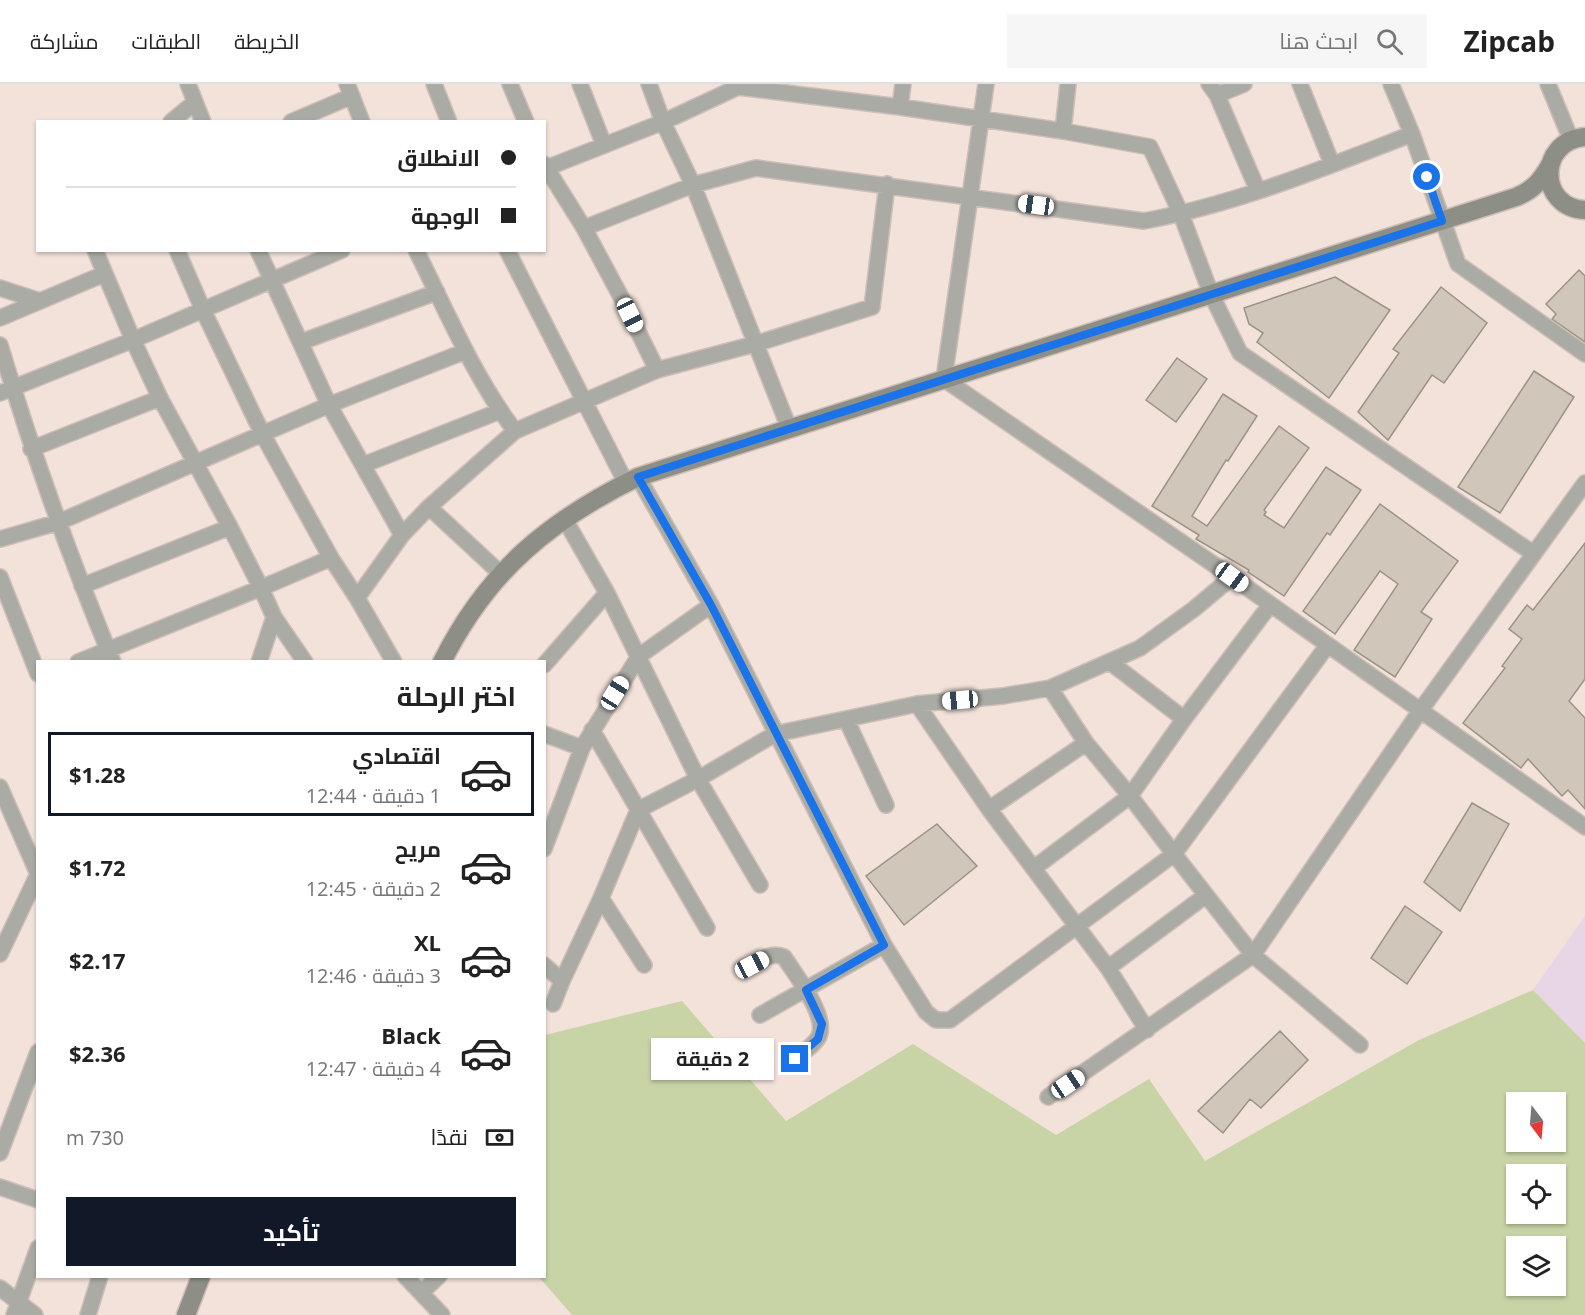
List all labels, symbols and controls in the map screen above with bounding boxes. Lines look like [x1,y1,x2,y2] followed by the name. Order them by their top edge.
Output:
[1007,14,1427,68] search box
[1463,22,1555,60] text: Zipcab
[1279,25,1358,55] text: ابحث هنا
[1373,25,1406,58] icon: search
[30,27,99,55] text: مشاركة
[132,27,201,55] text: الطبقات
[234,27,300,55] text: الخريطة
[397,142,480,172] text: الانطلاق
[1413,163,1440,190] route start
[1017,194,1055,216] car
[411,200,480,230] text: الوجهة
[614,295,646,335] car
[1212,559,1252,595] car
[598,673,632,713] car
[397,677,516,714] text: اختر الرحلة
[941,689,979,711] car
[352,740,441,770] text: اقتصادي
[459,747,513,801] icon: car
[69,759,126,789] text: $1.28
[306,782,441,809] text: 1 دقيقة · 12:44
[395,833,441,863] text: مريح
[459,840,513,894] icon: car
[69,852,126,882] text: $1.72
[306,875,441,902] text: 2 دقيقة · 12:45
[414,927,441,957] text: XL
[459,933,513,987] icon: car
[69,945,126,975] text: $2.17
[732,949,772,981] car
[306,962,441,989] text: 3 دقيقة · 12:46
[381,1020,441,1050] text: Black
[459,1026,513,1080] icon: car
[69,1038,126,1068] text: $2.36
[651,1038,774,1080] callout: 2 دقيقة
[676,1045,749,1072] text: 2 دقيقة
[781,1045,808,1072] route end
[306,1055,441,1082] text: 4 دقيقة · 12:47
[1048,1066,1088,1102] car
[1506,1092,1566,1152] north arrow
[1506,1092,1566,1296] map controls
[430,1121,468,1151] text: نقدًا
[483,1121,516,1154] icon: cash
[66,1124,124,1151] text: 730 m
[1506,1164,1566,1224] button: locate
[66,1197,516,1266] button: تأكيد
[1506,1236,1566,1296] button: layers

